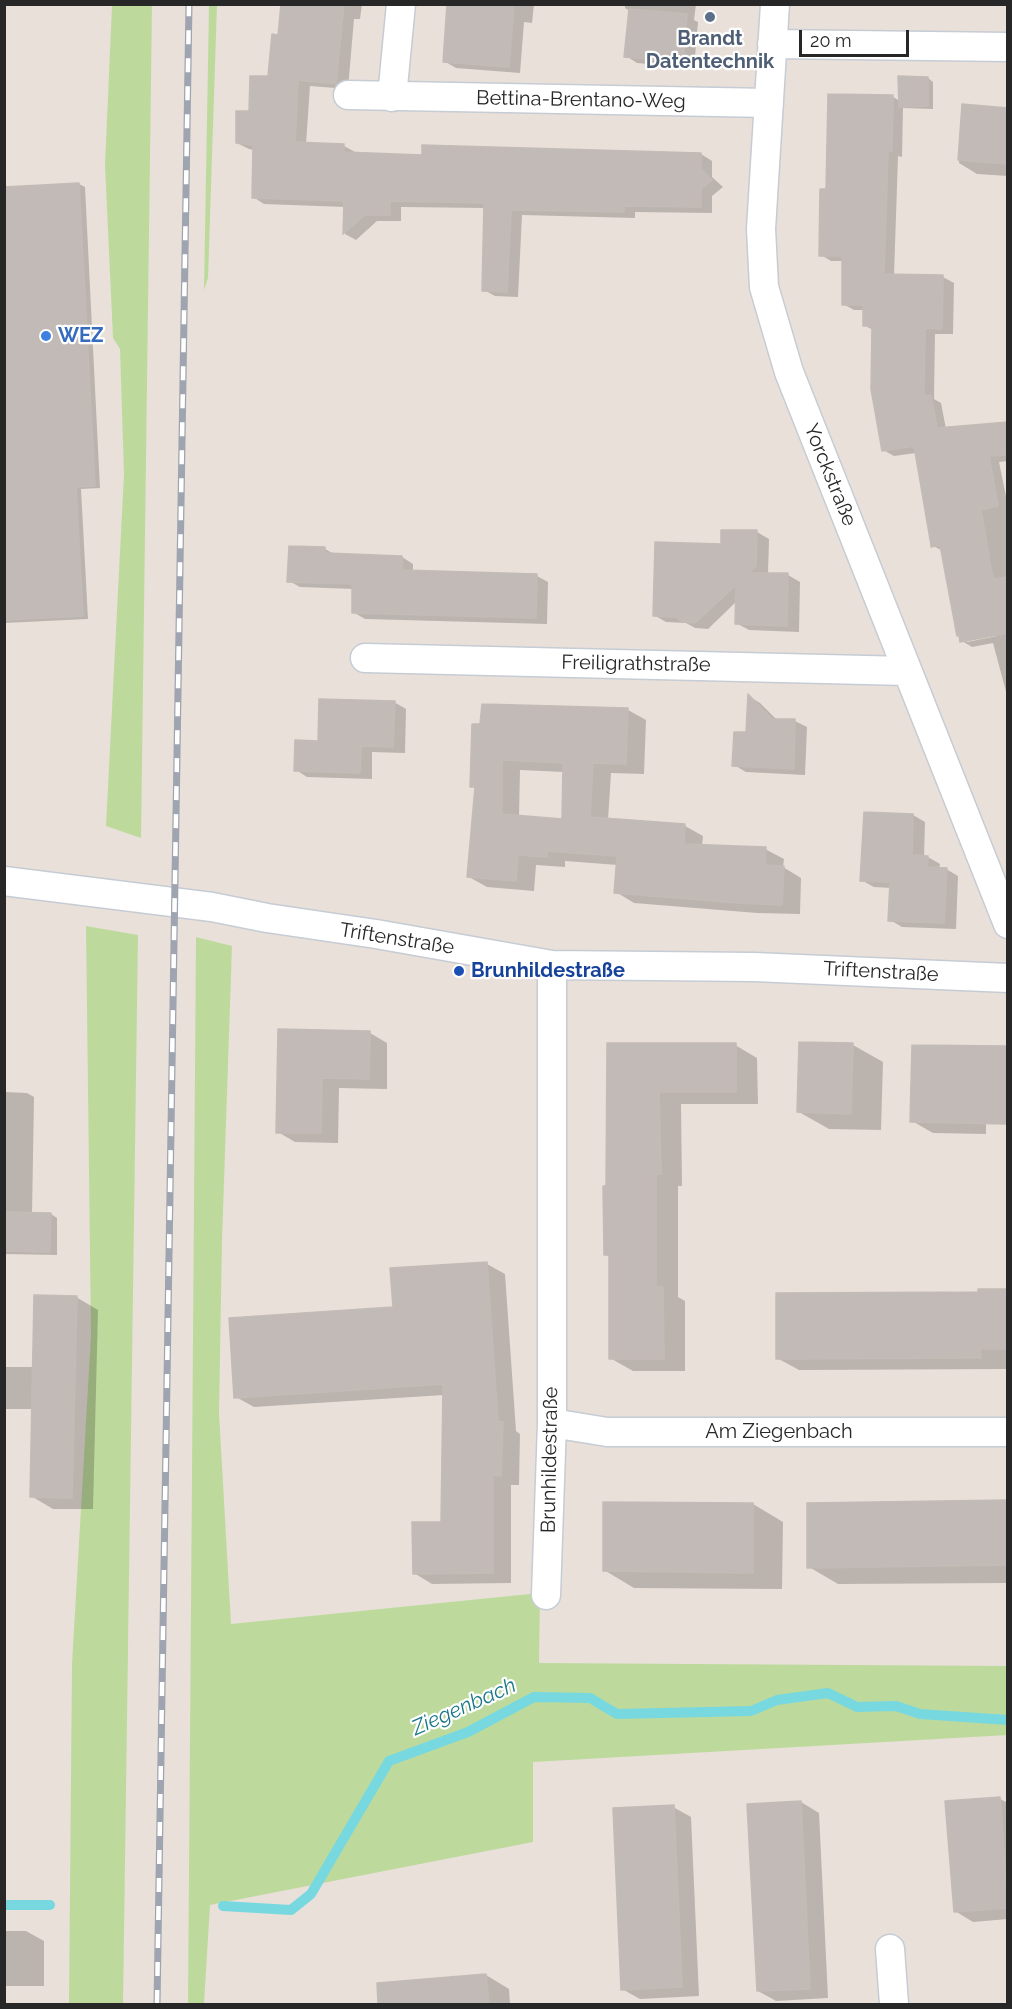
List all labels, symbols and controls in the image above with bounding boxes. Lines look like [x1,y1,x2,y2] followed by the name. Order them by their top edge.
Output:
[703,10,717,24] marker: Brandt Datentechnik
[802,18,912,56] scale bar
[646,27,774,74] place label: Brandt Datentechnik
[810,30,852,51] text: 20 m
[476,86,686,114] street label: Bettina-Brentano-Weg
[58,324,104,348] place label: WEZ
[39,329,53,343] marker: WEZ
[799,420,861,530] street label: Yorckstraße
[561,651,711,677] street label: Freiligrathstraße
[338,918,456,960] street label: Triftenstraße
[823,957,939,987] street label: Triftenstraße
[471,959,625,983] place label: Brunhildestraße
[452,964,466,978] marker: Brunhildestraße
[537,1387,563,1533] street label: Brunhildestraße
[705,1420,853,1444] street label: Am Ziegenbach
[408,1673,520,1741] water label: Ziegenbach

